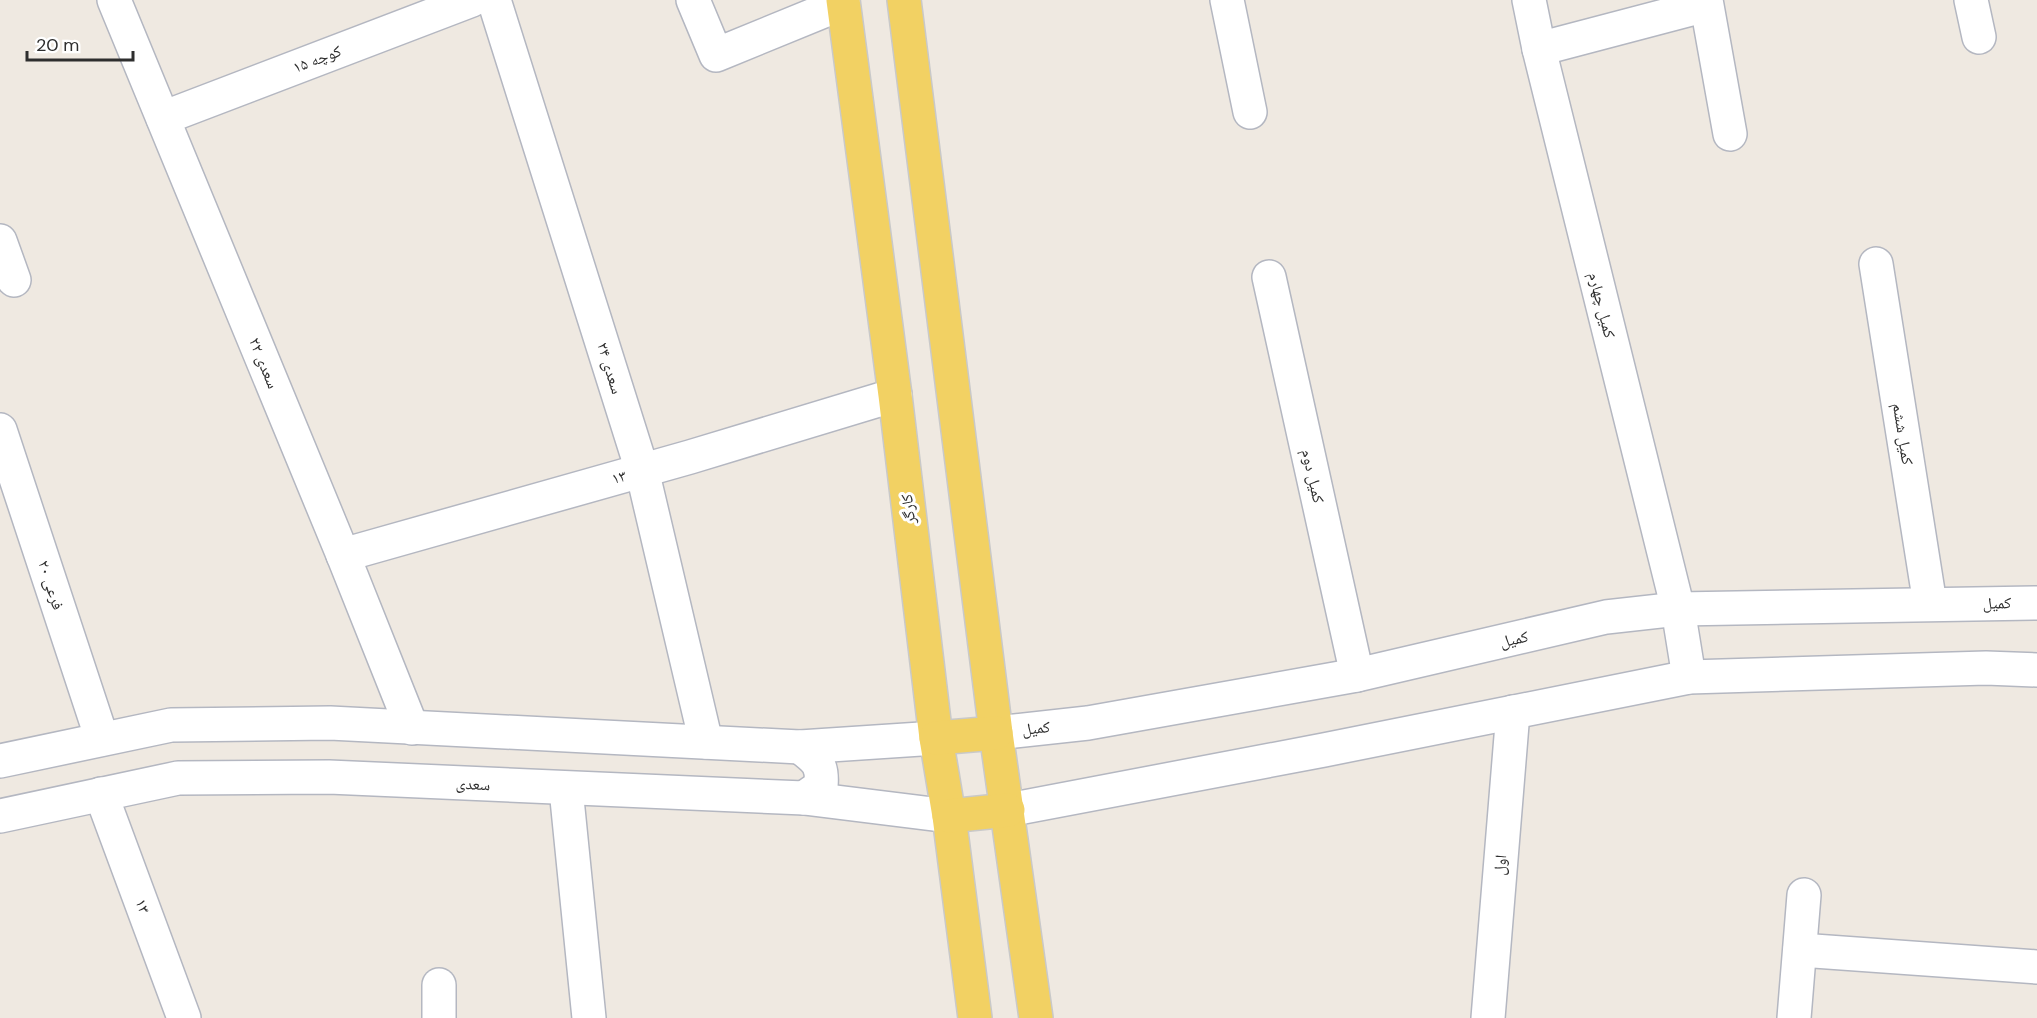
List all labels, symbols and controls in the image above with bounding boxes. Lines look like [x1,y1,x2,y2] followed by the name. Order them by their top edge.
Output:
[27,24,134,62] scale bar
[36,33,79,57] text: 20 m
[290,40,345,78] street label: کوچه ۱۵
[1584,270,1620,340] street label: کمیل چهارم
[244,334,284,392] street label: سعدی ۲۲
[592,339,628,397] street label: سعدی ۲۴
[1888,402,1918,467] street label: کمیل ششم
[1297,447,1329,505] street label: کمیل دوم
[609,465,629,489] street label: ۱۳
[896,492,920,526] street label: کارگر
[33,558,69,612] street label: فرعی ۲۰
[1983,592,2012,614] street label: کمیل
[1498,625,1531,652] street label: کمیل
[1021,716,1052,740] street label: کمیل
[455,773,491,795] street label: سعدی
[1489,854,1511,876] street label: اول
[131,896,155,916] street label: ۱۳

